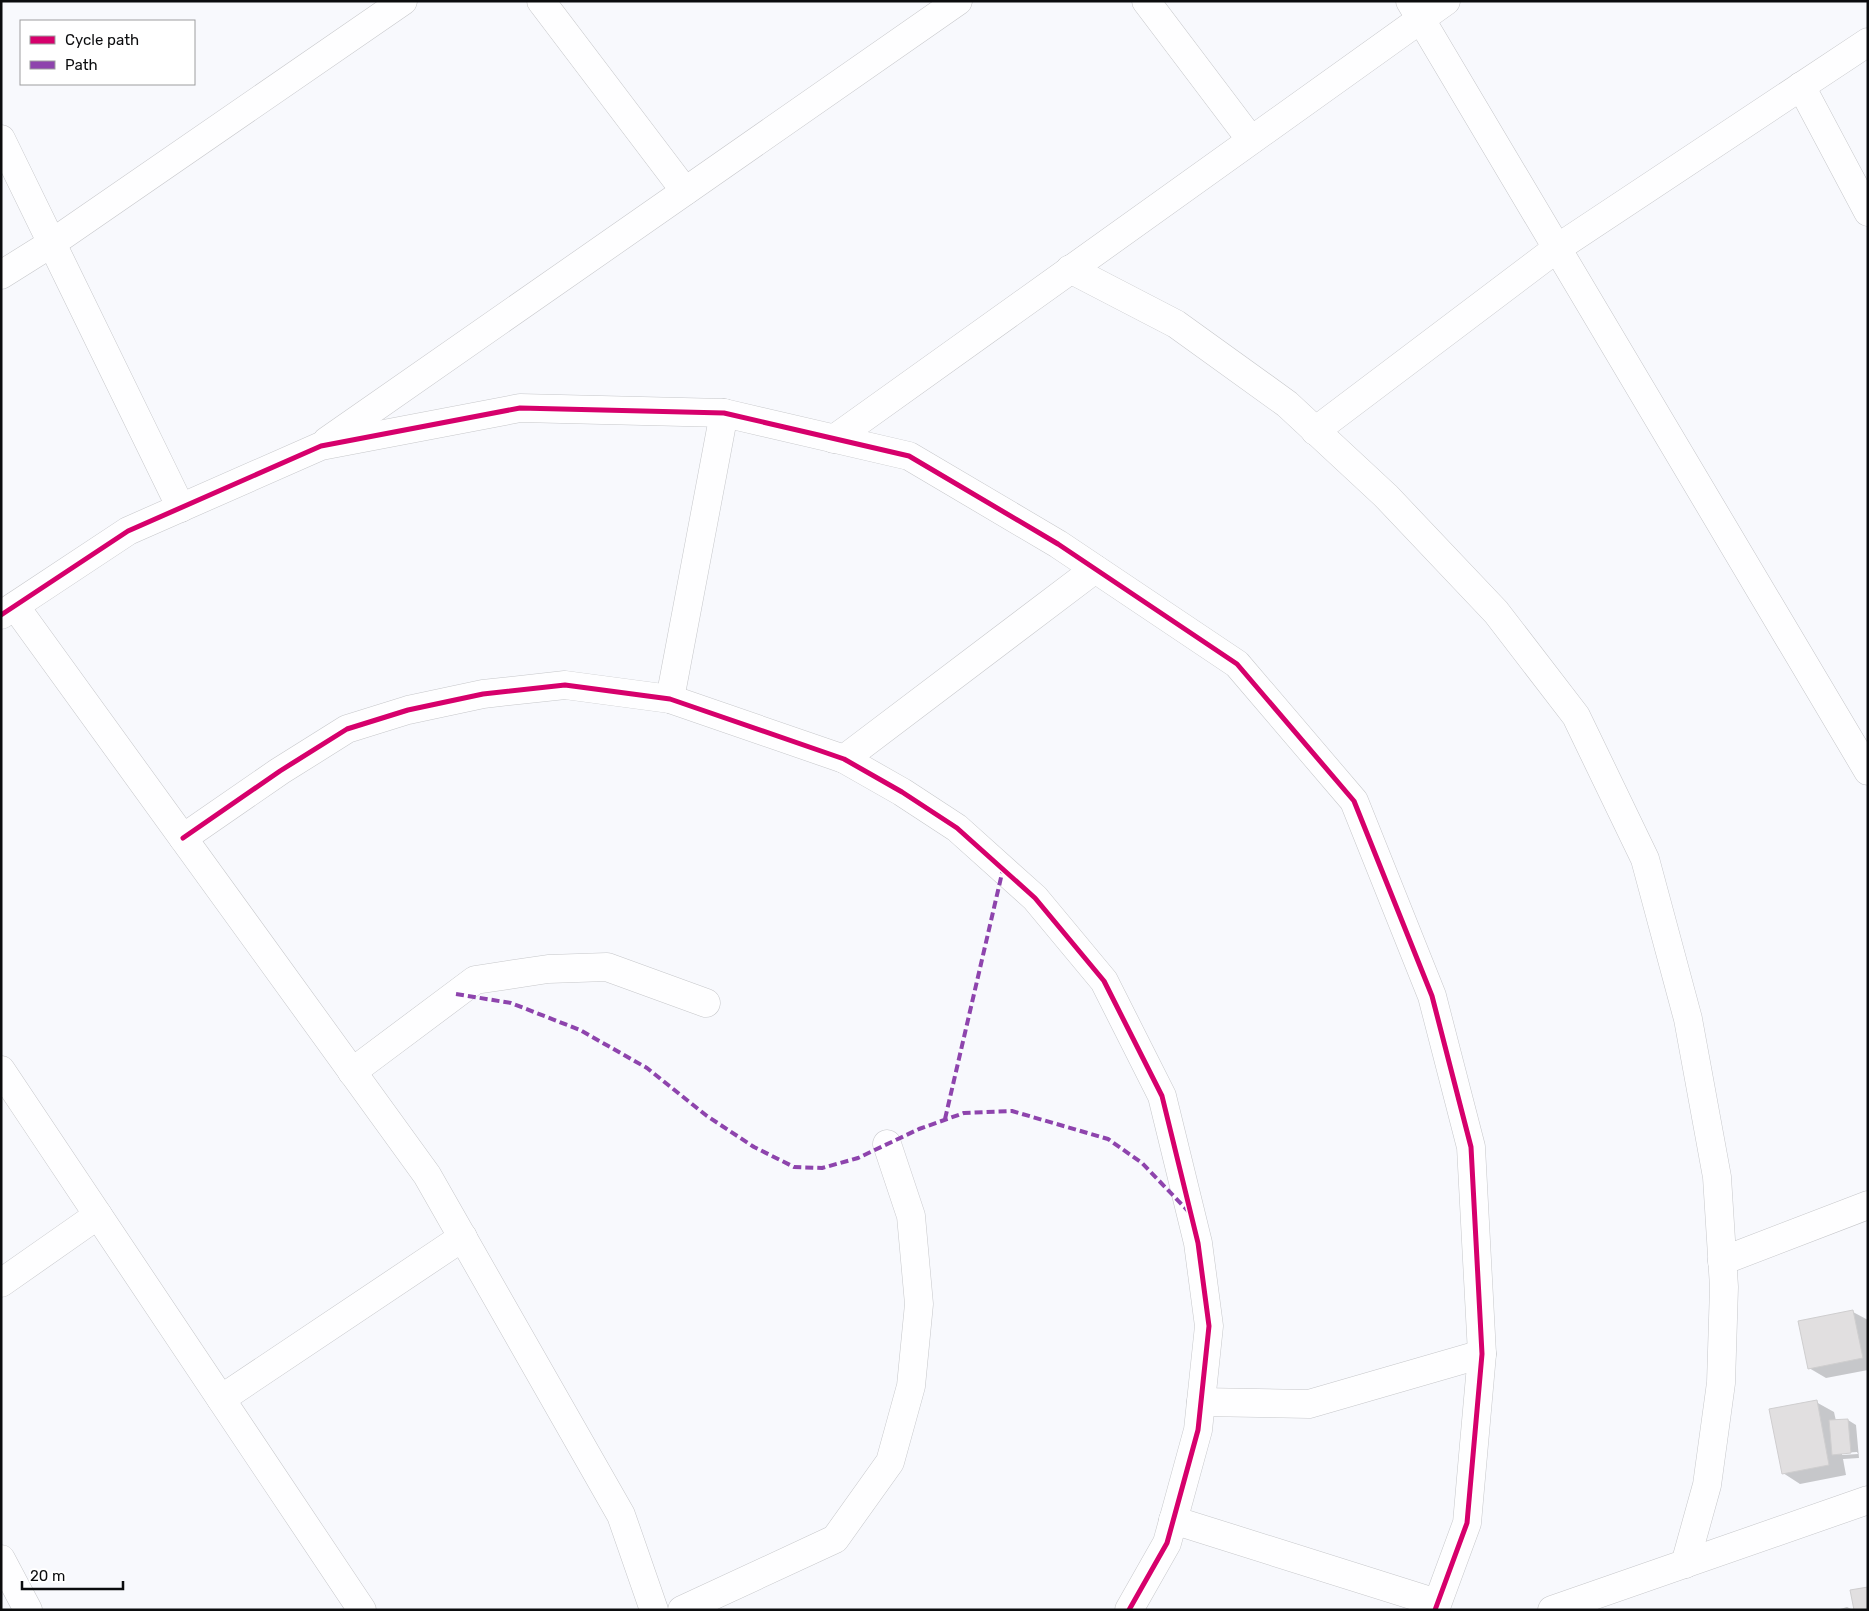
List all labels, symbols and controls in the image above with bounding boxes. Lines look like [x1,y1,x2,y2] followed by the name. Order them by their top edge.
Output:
[20,20,195,85] legend
[65,31,139,49] text: Cycle path
[65,56,98,74] text: Path
[22,1558,124,1590] scale bar
[30,1567,65,1585] text: 20 m

